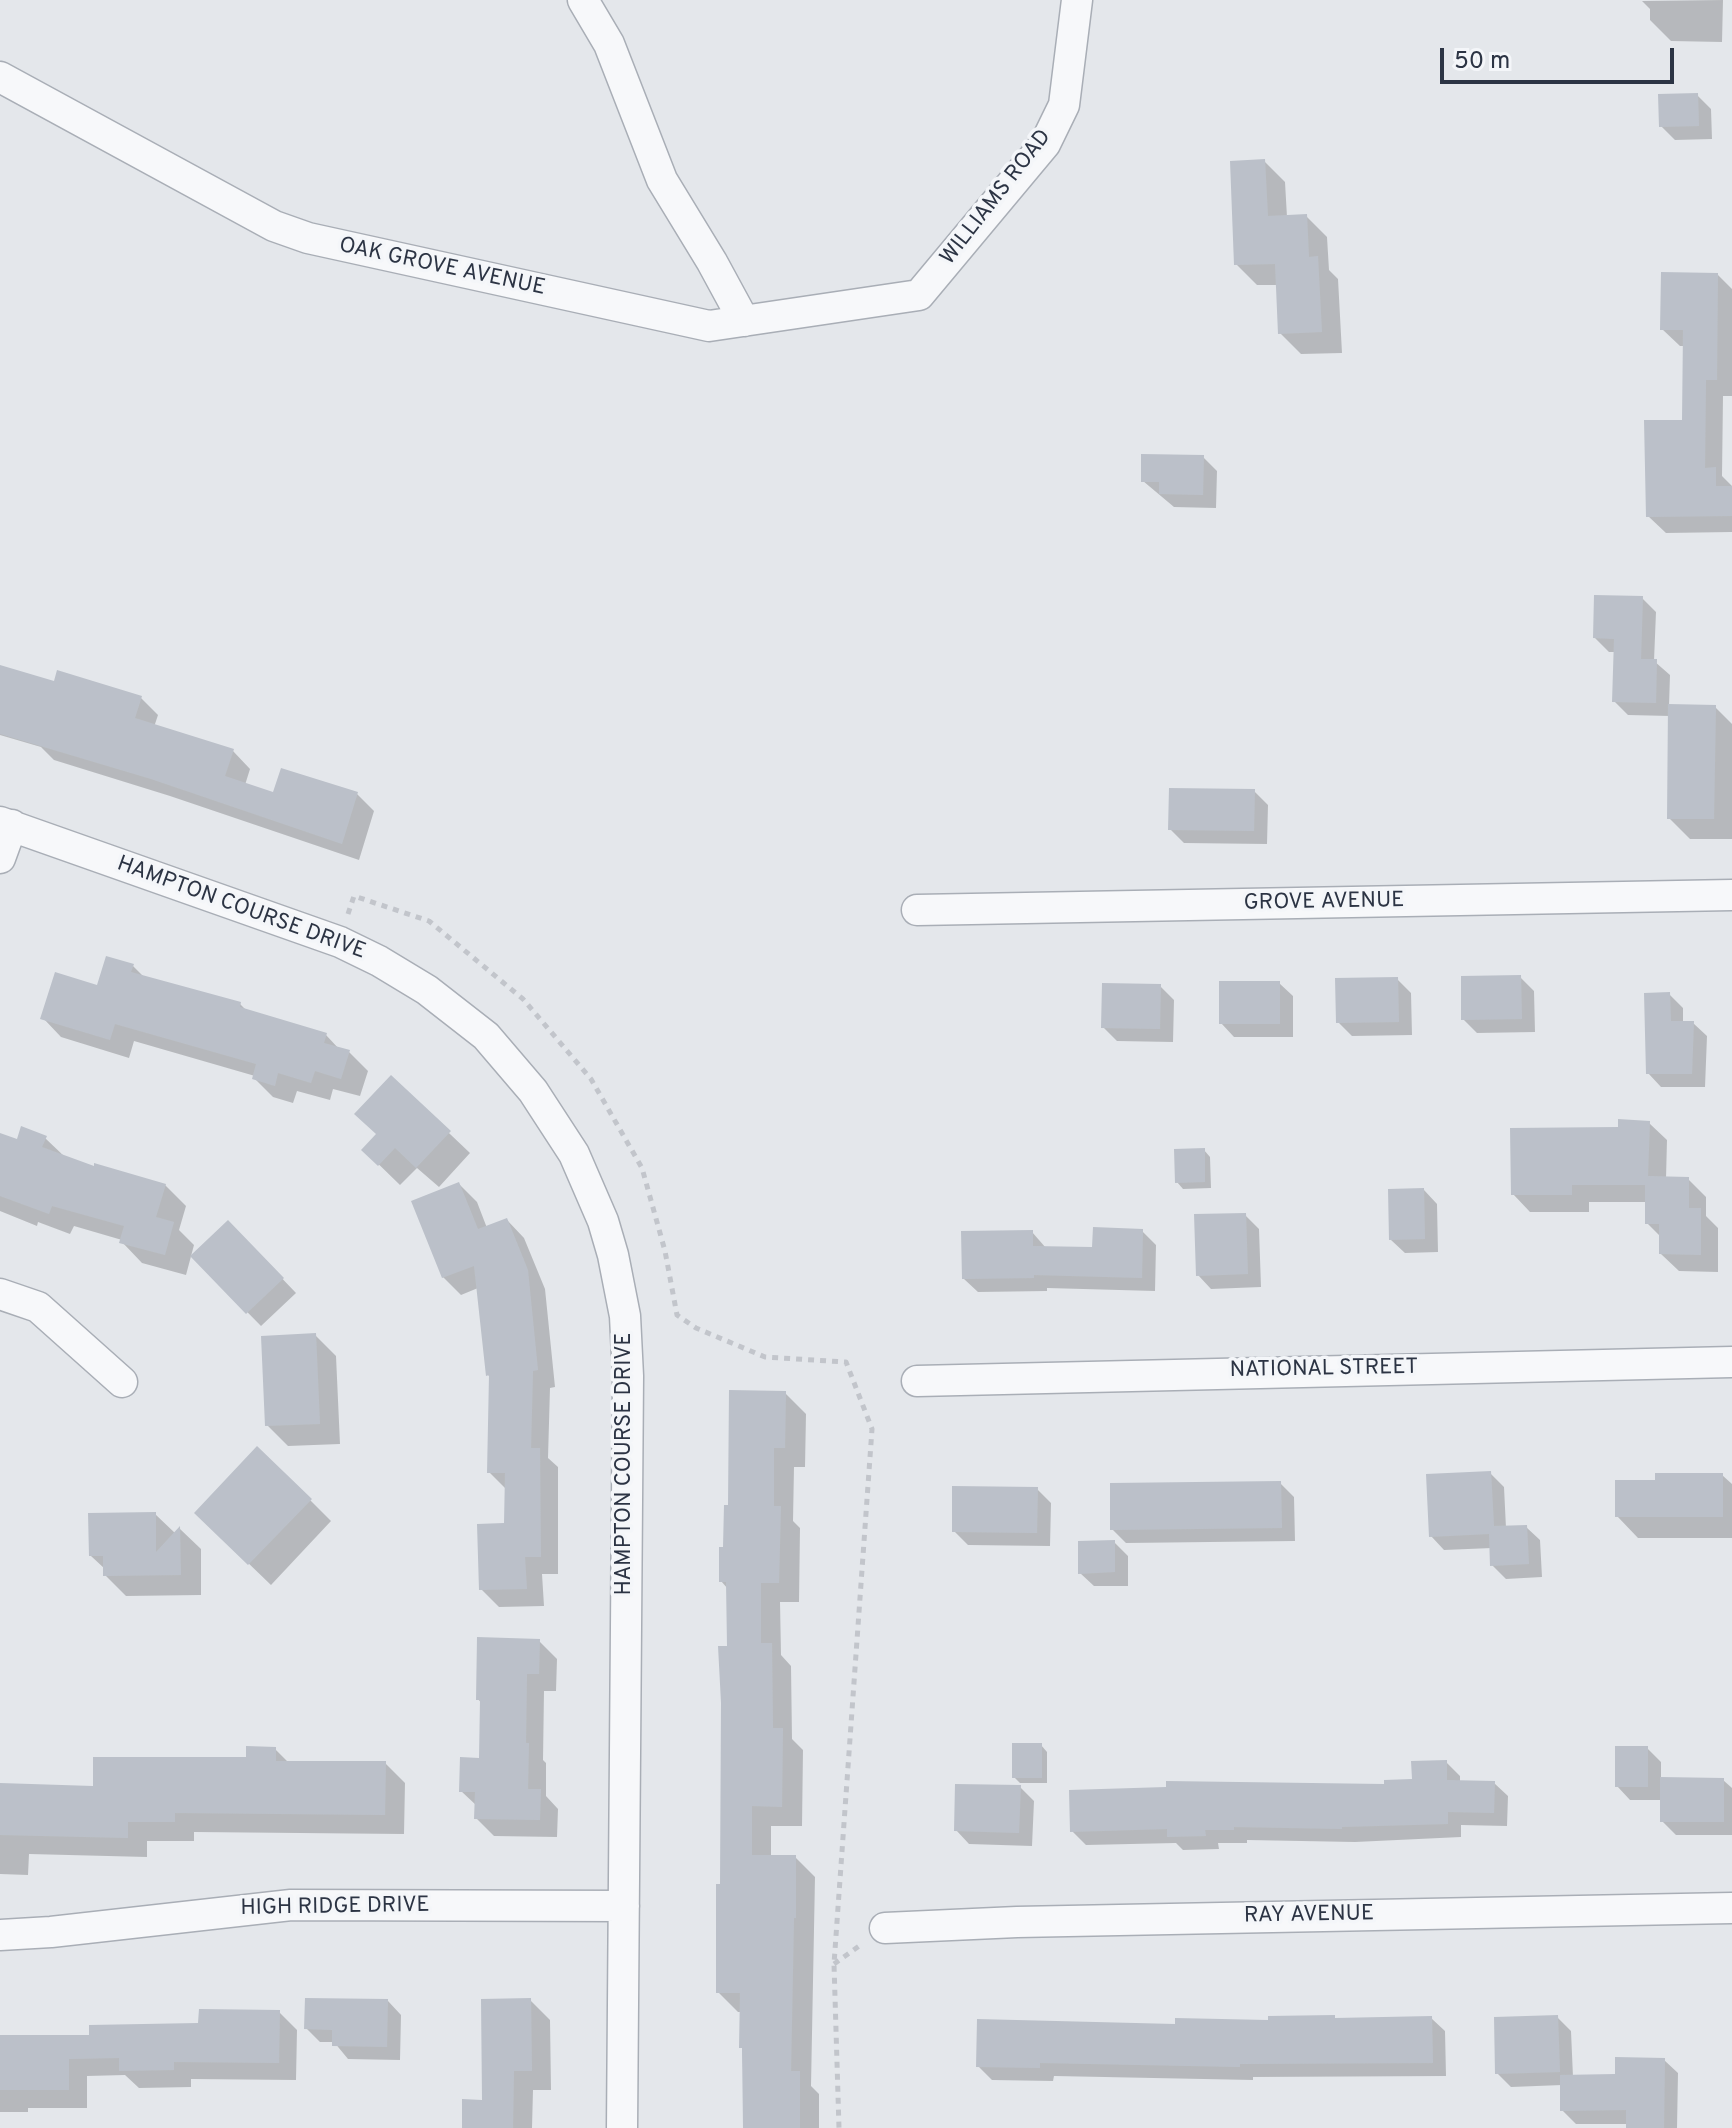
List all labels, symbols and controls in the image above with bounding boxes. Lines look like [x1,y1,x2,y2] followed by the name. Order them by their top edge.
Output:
[1444,32,1678,82] scale bar
[1454,47,1510,77] text: 50 m
[936,125,1058,271] street label: WILLIAMS ROAD
[337,233,547,303] street label: OAK GROVE AVENUE
[113,852,369,966] street label: HAMPTON COURSE DRIVE
[1243,888,1405,918] street label: GROVE AVENUE
[613,1333,639,1595] street label: HAMPTON COURSE DRIVE
[1229,1355,1419,1385] street label: NATIONAL STREET
[240,1893,430,1923] street label: HIGH RIDGE DRIVE
[1244,1902,1374,1930] street label: RAY AVENUE

